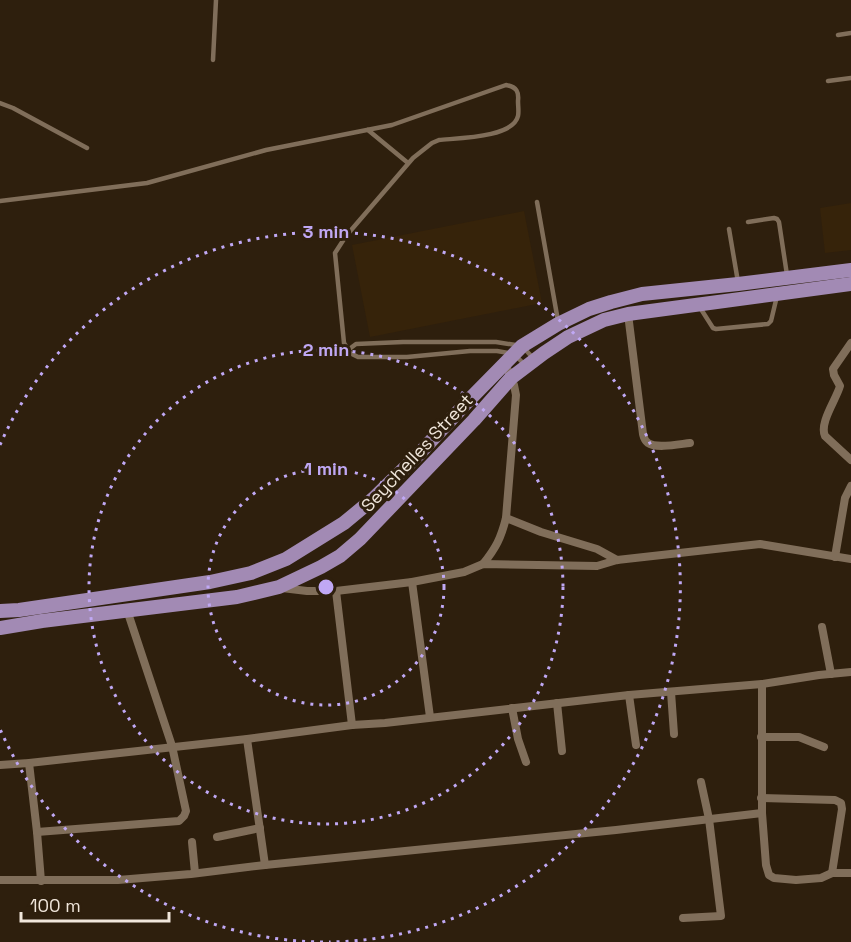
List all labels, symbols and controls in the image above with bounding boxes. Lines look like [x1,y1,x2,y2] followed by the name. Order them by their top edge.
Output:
[303,220,349,243] text: 3 min
[303,338,349,361] text: 2 min
[356,389,477,517] street label: Seychelles Street
[304,457,348,480] text: 1 min
[316,577,336,597] centre of rings
[21,885,170,923] scale bar
[30,894,81,917] text: 100 m

